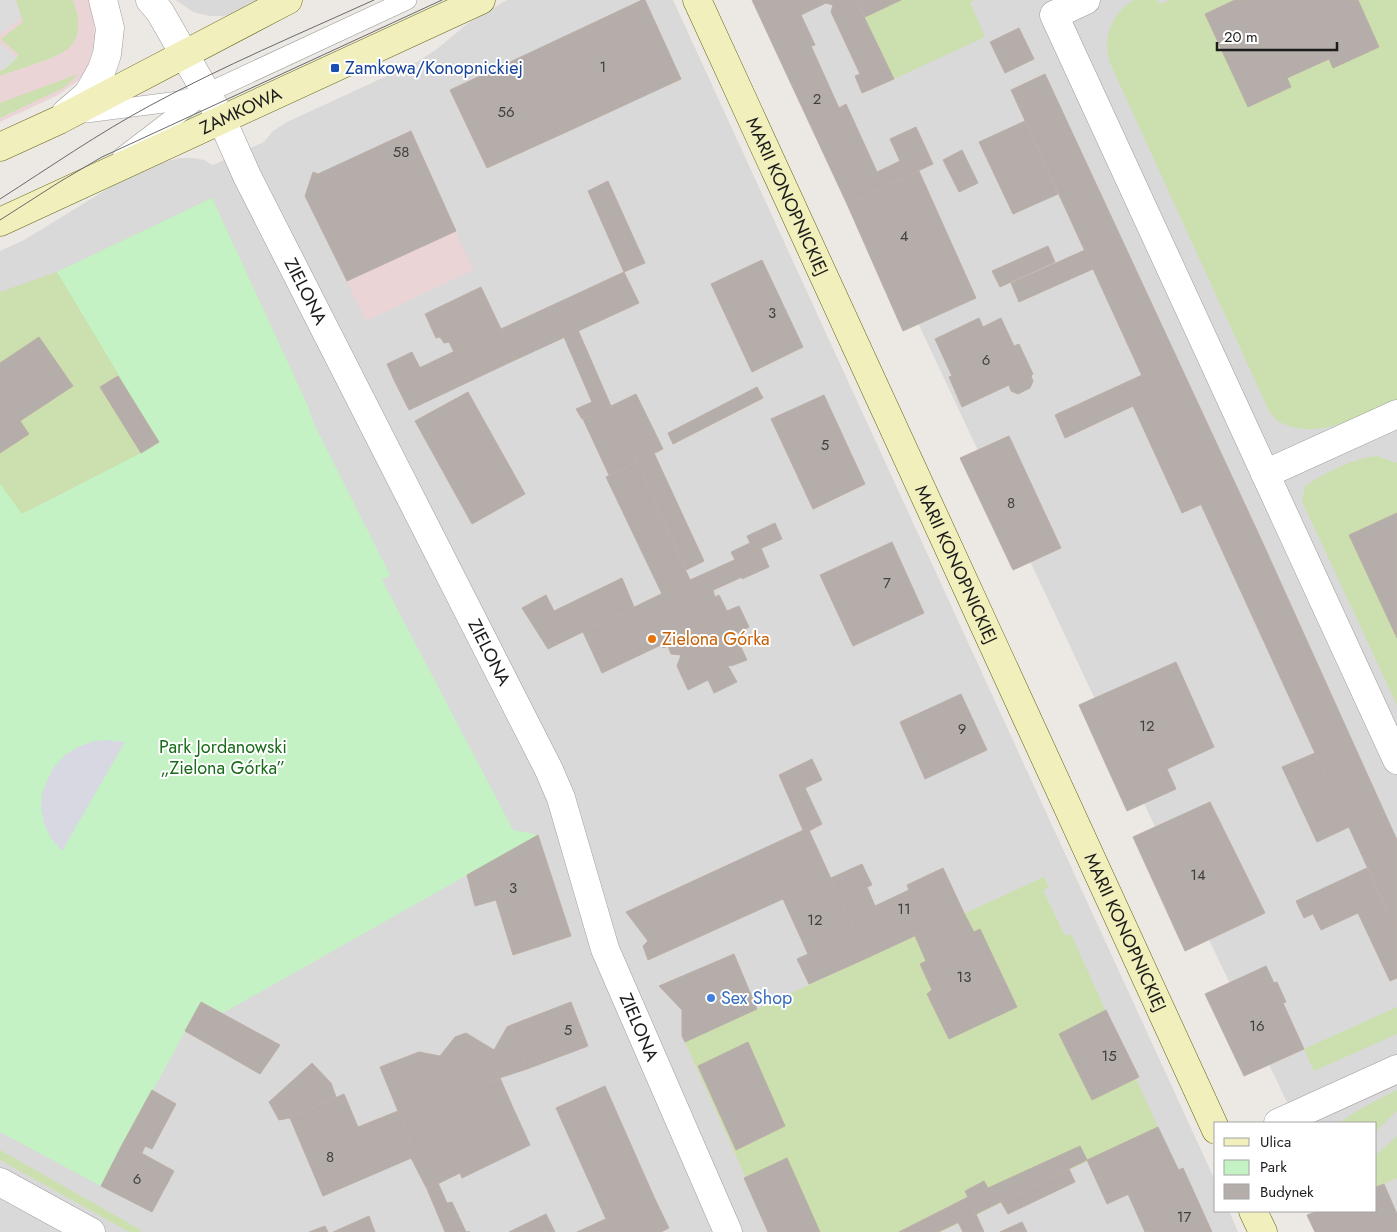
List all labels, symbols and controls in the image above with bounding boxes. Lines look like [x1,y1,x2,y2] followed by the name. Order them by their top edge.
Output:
[1217,20,1337,52] scale bar
[1224,26,1258,48] text: 20 m
[345,55,523,81] place label: Zamkowa/Konopnickiej
[600,56,606,78] house number: 1
[329,62,341,74] marker: Zamkowa/Konopnickiej
[196,81,286,141] street label: ZAMKOWA
[813,88,821,110] house number: 2
[497,101,515,123] house number: 56
[739,113,835,280] street label: MARII KONOPNICKIEJ
[393,141,409,163] house number: 58
[900,225,909,247] house number: 4
[278,254,334,329] street label: ZIELONA
[768,302,776,324] house number: 3
[982,349,990,371] house number: 6
[821,434,829,456] house number: 5
[908,481,1004,648] street label: MARII KONOPNICKIEJ
[1007,492,1015,514] house number: 8
[883,572,891,594] house number: 7
[461,615,517,690] street label: ZIELONA
[662,626,770,652] place label: Zielona Górka
[646,633,658,645] marker: Zielona Górka
[1139,715,1155,737] house number: 12
[958,718,966,740] house number: 9
[159,734,287,781] park label: Park Jordanowski „Zielona Górka”
[1078,849,1173,1016] street label: MARII KONOPNICKIEJ
[1190,864,1206,886] house number: 14
[509,877,517,899] house number: 3
[897,898,911,920] house number: 11
[807,909,823,931] house number: 12
[957,966,971,988] house number: 13
[721,985,792,1011] place label: Sex Shop
[613,989,665,1066] street label: ZIELONA
[705,992,717,1004] marker: Sex Shop
[1249,1015,1265,1037] house number: 16
[564,1019,572,1041] house number: 5
[1101,1045,1117,1067] house number: 15
[1214,1122,1377,1212] legend
[1260,1131,1291,1153] text: Ulica
[326,1146,334,1168] house number: 8
[1260,1156,1287,1178] text: Park
[133,1168,141,1190] house number: 6
[1260,1181,1314,1203] text: Budynek
[1177,1206,1191,1228] house number: 17

